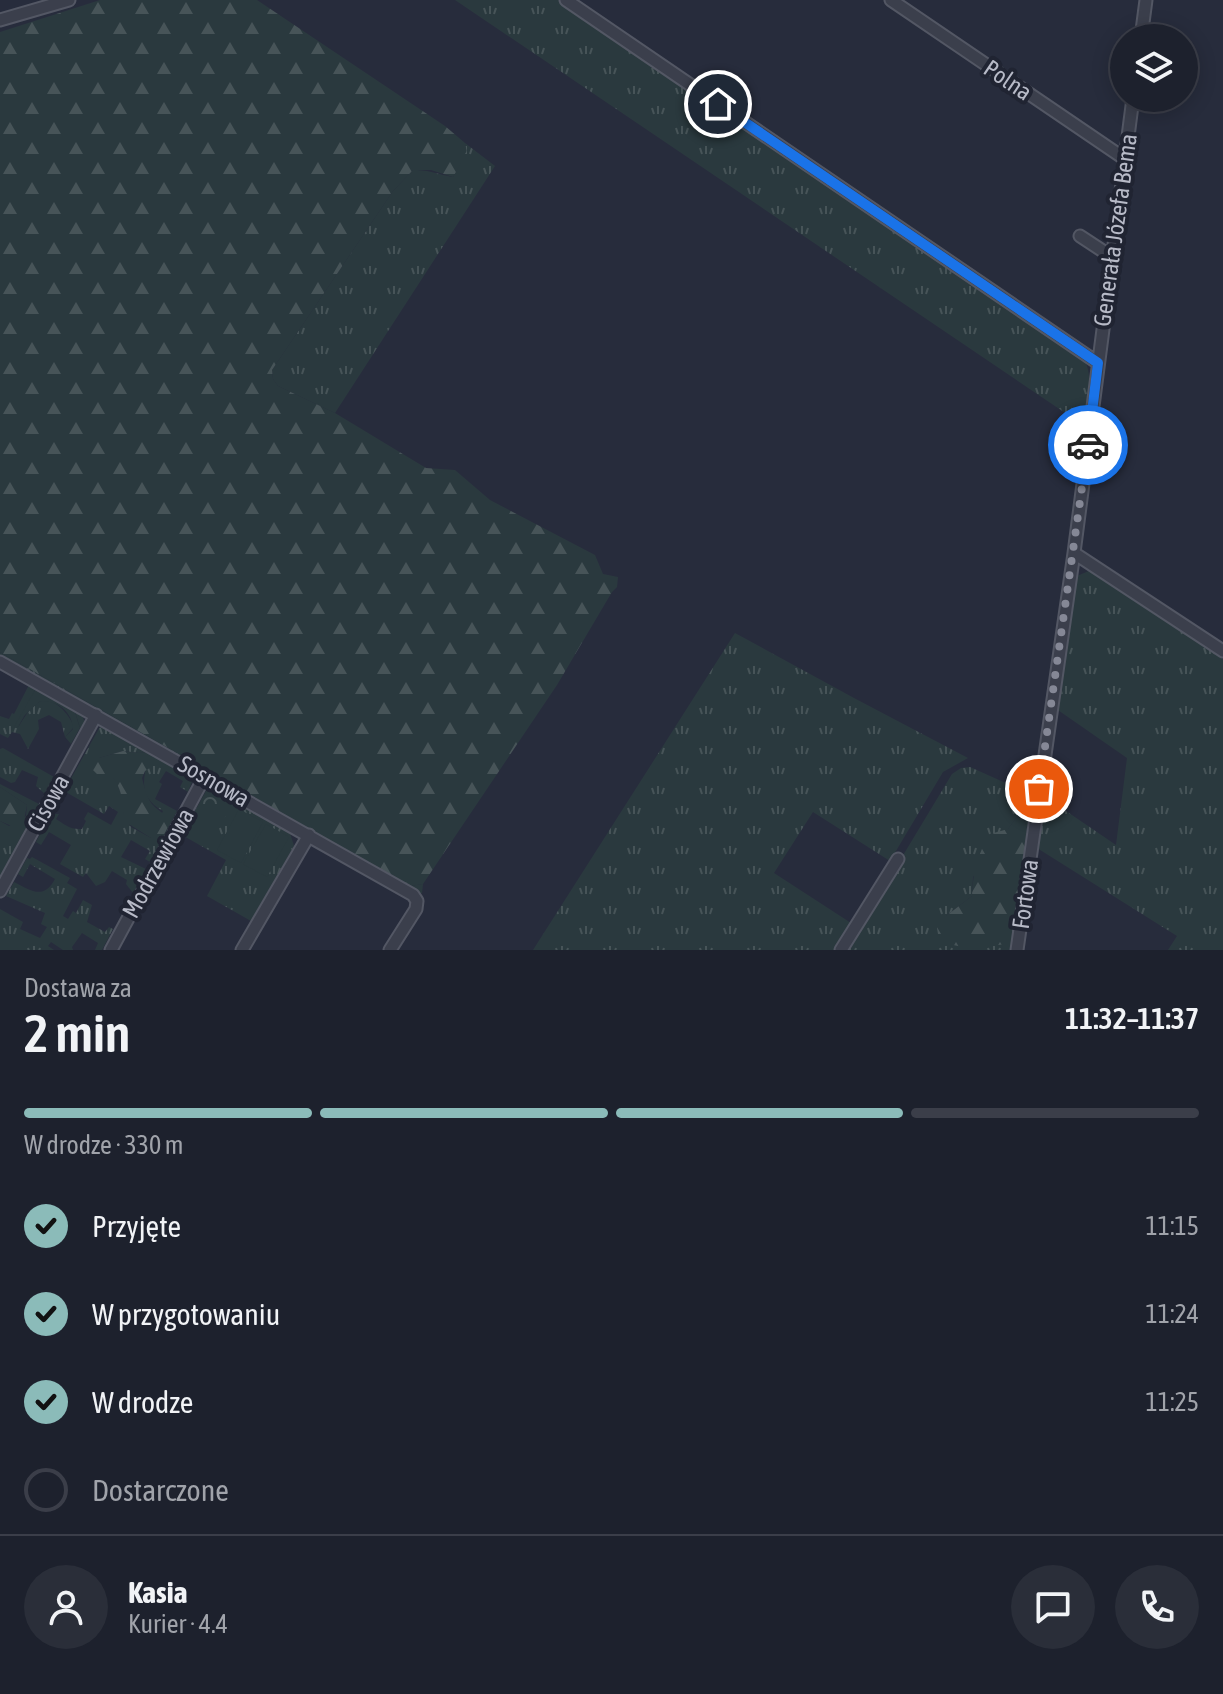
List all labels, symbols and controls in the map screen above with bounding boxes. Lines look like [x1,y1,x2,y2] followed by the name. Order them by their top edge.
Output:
[1110,24,1198,112] map controls
[1110,24,1198,112] button: layers
[979,54,1037,106] street label: Polna
[684,70,752,138] pin
[696,82,740,126] icon: home
[1088,132,1142,328] street label: Generała Józefa Bema
[1048,405,1128,485] courier
[1066,423,1110,467] icon: car
[174,750,254,812] street label: Sosnowa
[1005,755,1073,823] pin
[1017,767,1061,811] icon: bag
[21,770,75,836] street label: Cisowa
[117,804,199,922] street label: Modrzewiowa
[1007,857,1043,931] street label: Fortowa
[24,973,132,1003] text: Dostawa za
[1065,1001,1199,1035] text: 11:32–11:37
[24,1003,130,1063] text: 2 min
[24,1130,183,1160] text: W drodze · 330 m
[24,1204,68,1248] icon: check
[92,1209,181,1243] text: Przyjęte
[1145,1211,1199,1241] text: 11:15
[24,1292,68,1336] icon: check
[92,1297,280,1331] text: W przygotowaniu
[1145,1299,1199,1329] text: 11:24
[24,1380,68,1424] icon: check
[92,1385,193,1419] text: W drodze
[1145,1387,1199,1417] text: 11:25
[92,1473,229,1507] text: Dostarczone
[24,1565,108,1649] button: person
[1011,1565,1095,1649] button: chat
[1115,1565,1199,1649] button: phone
[128,1575,188,1609] text: Kasia
[128,1609,228,1639] text: Kurier · 4.4

